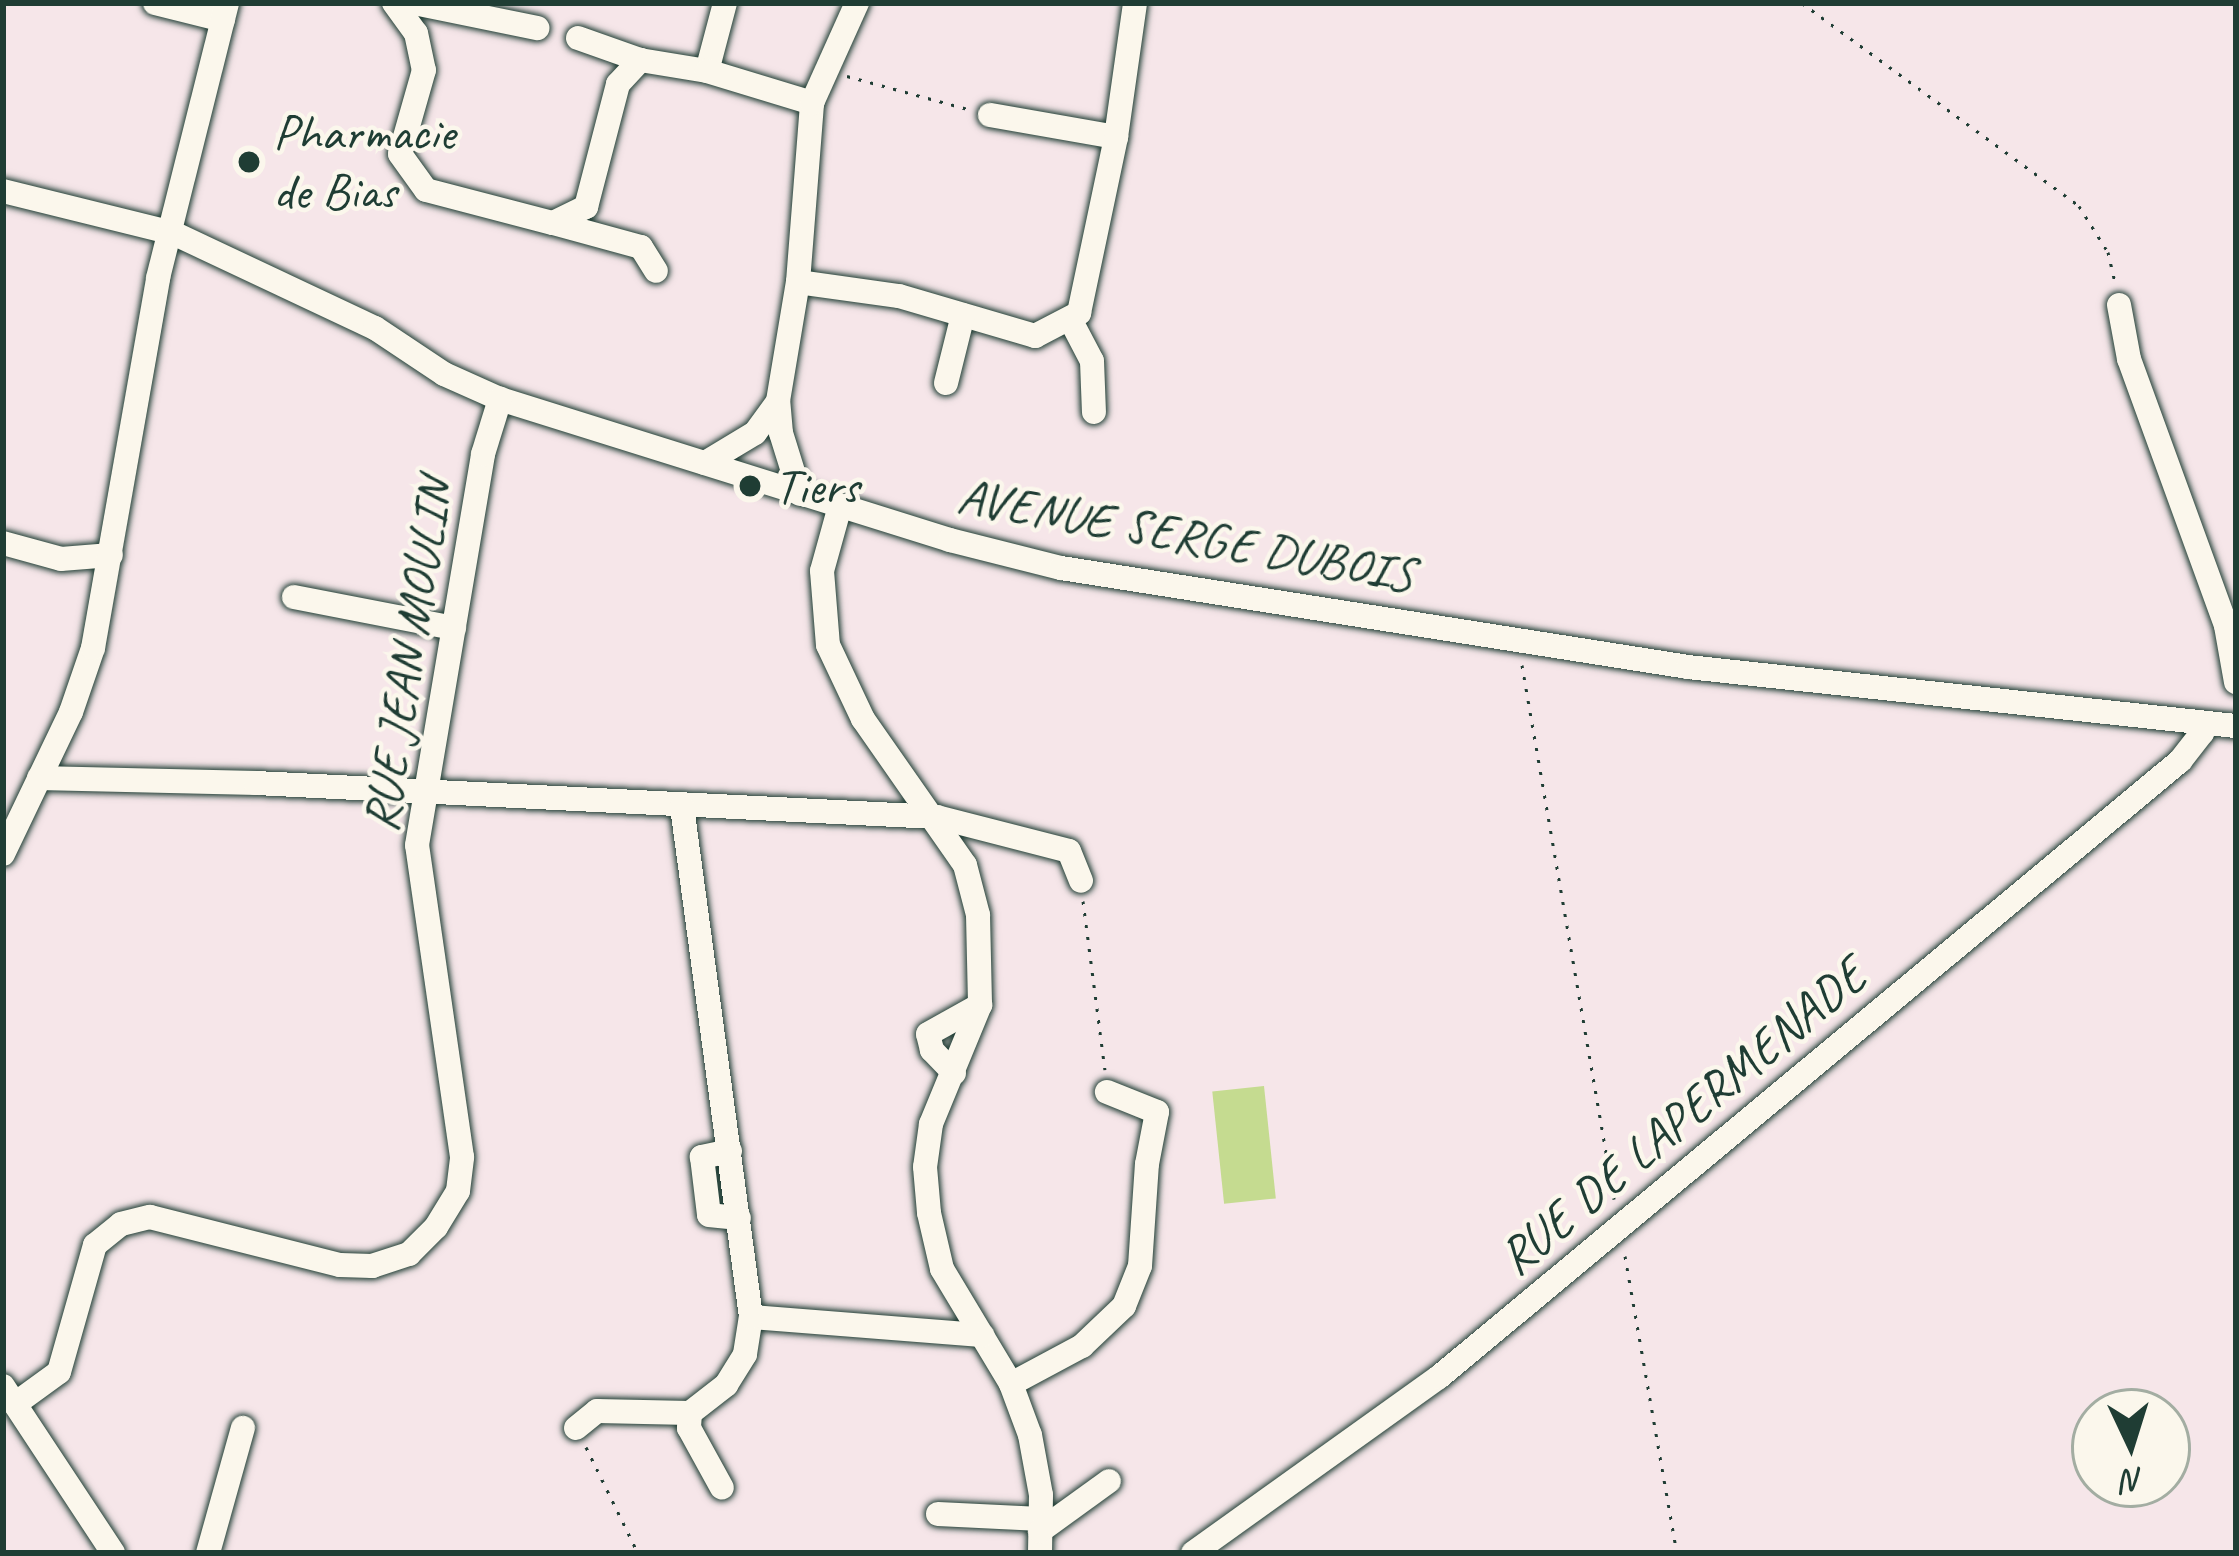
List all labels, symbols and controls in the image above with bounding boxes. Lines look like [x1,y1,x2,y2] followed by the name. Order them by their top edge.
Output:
[273,102,455,222] place label: Pharmacie de Bias
[236,149,262,175] marker: Pharmacie de Bias
[774,455,859,517] place label: Tiers
[954,465,1418,605] street label: AVENUE SERGE DUBOIS
[737,473,763,499] marker: Tiers
[349,474,465,836] street label: RUE JEAN MOULIN
[1487,946,1877,1286] street label: RUE DE LAPERMENADE
[2071,1388,2191,1508] north arrow
[2122,1459,2145,1503] text: N

